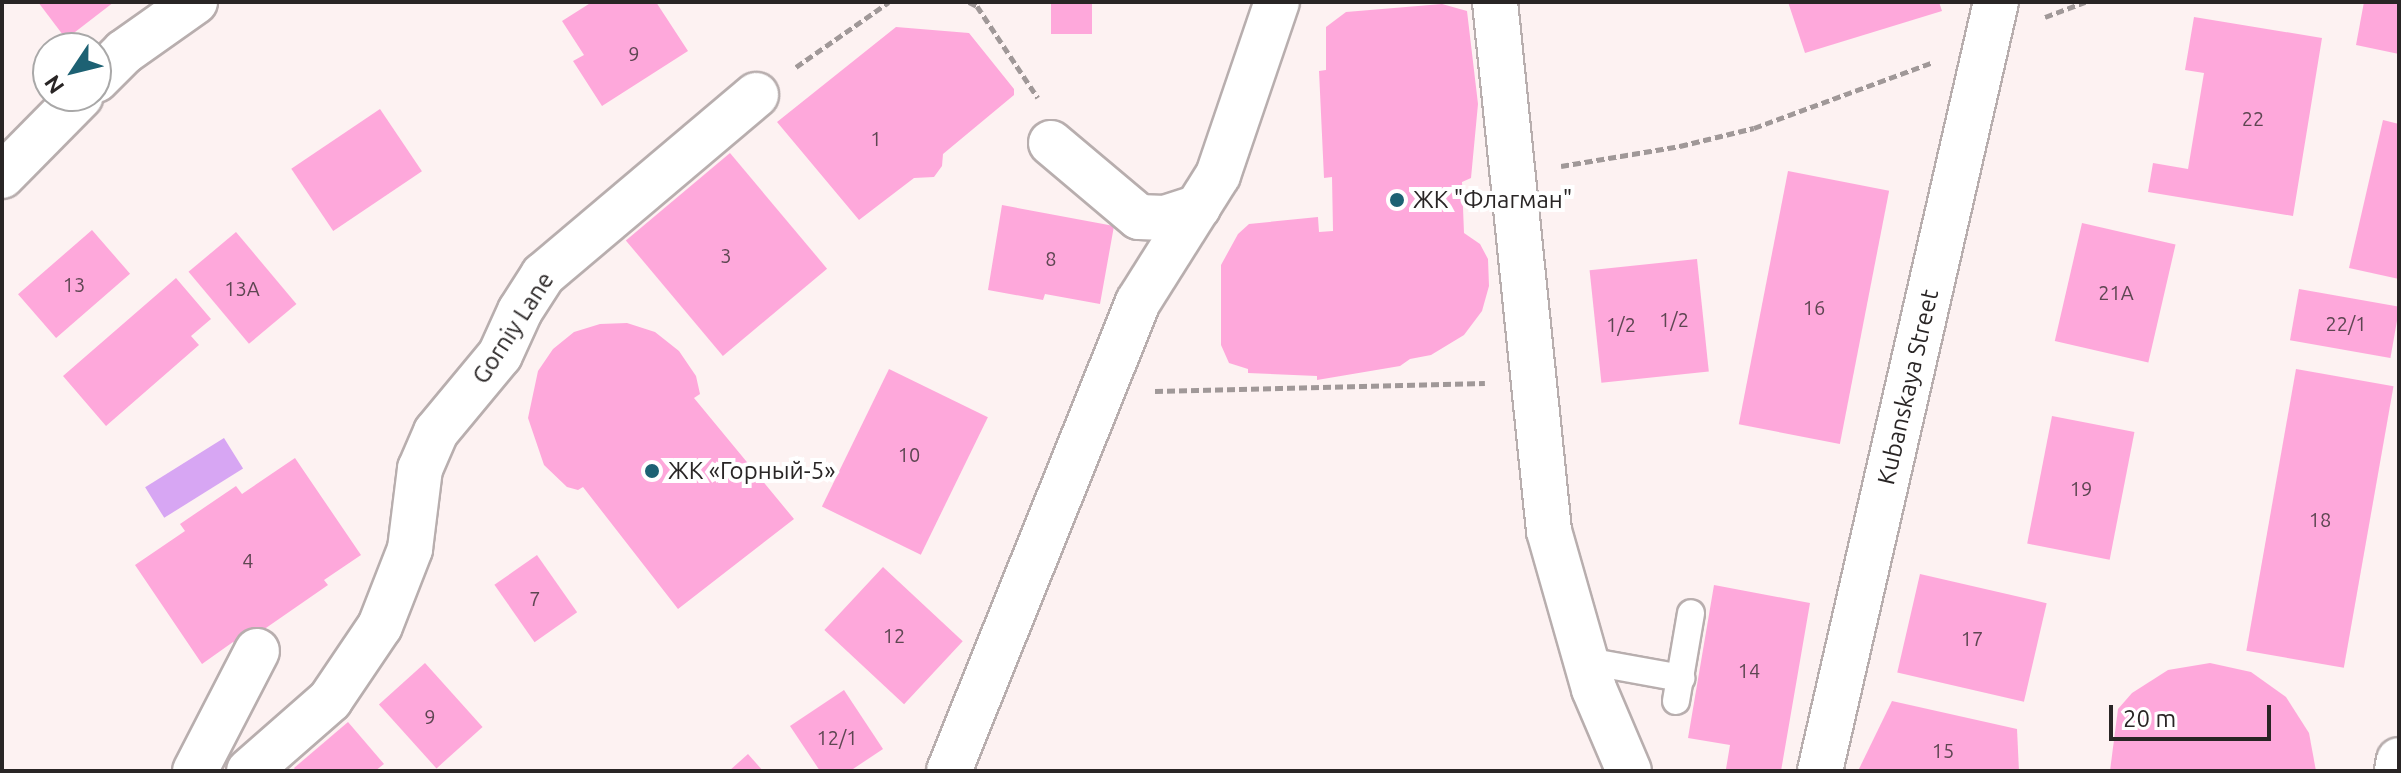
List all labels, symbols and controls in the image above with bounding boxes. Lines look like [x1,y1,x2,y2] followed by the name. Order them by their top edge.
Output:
[32,32,112,112] north arrow
[628,41,640,65] house number: 9
[39,71,69,99] text: N
[2242,106,2264,130] house number: 22
[870,126,882,150] house number: 1
[1413,186,1572,214] place label: ЖК "Флагман"
[1388,191,1406,209] marker: ЖК "Флагман"
[720,243,732,267] house number: 3
[1045,246,1057,270] house number: 8
[466,267,560,389] street label: Gorniy Lane
[63,272,85,296] house number: 13
[224,276,260,300] house number: 13А
[2098,280,2134,304] house number: 21А
[1872,287,1944,487] street label: Kubanskaya Street
[1803,295,1825,319] house number: 16
[1659,307,1689,331] house number: 1/2
[2325,311,2367,335] house number: 22/1
[1606,312,1636,336] house number: 1/2
[898,442,920,466] house number: 10
[668,457,835,485] place label: ЖК «Горный-5»
[643,462,661,480] marker: ЖК «Горный-5»
[2070,476,2092,500] house number: 19
[2309,507,2331,531] house number: 18
[242,548,254,572] house number: 4
[529,586,541,610] house number: 7
[883,623,905,647] house number: 12
[1961,626,1983,650] house number: 17
[1738,658,1760,682] house number: 14
[2113,689,2275,739] scale bar
[424,704,436,728] house number: 9
[2123,705,2176,732] text: 20 m
[816,725,858,749] house number: 12/1
[1932,738,1954,762] house number: 15

